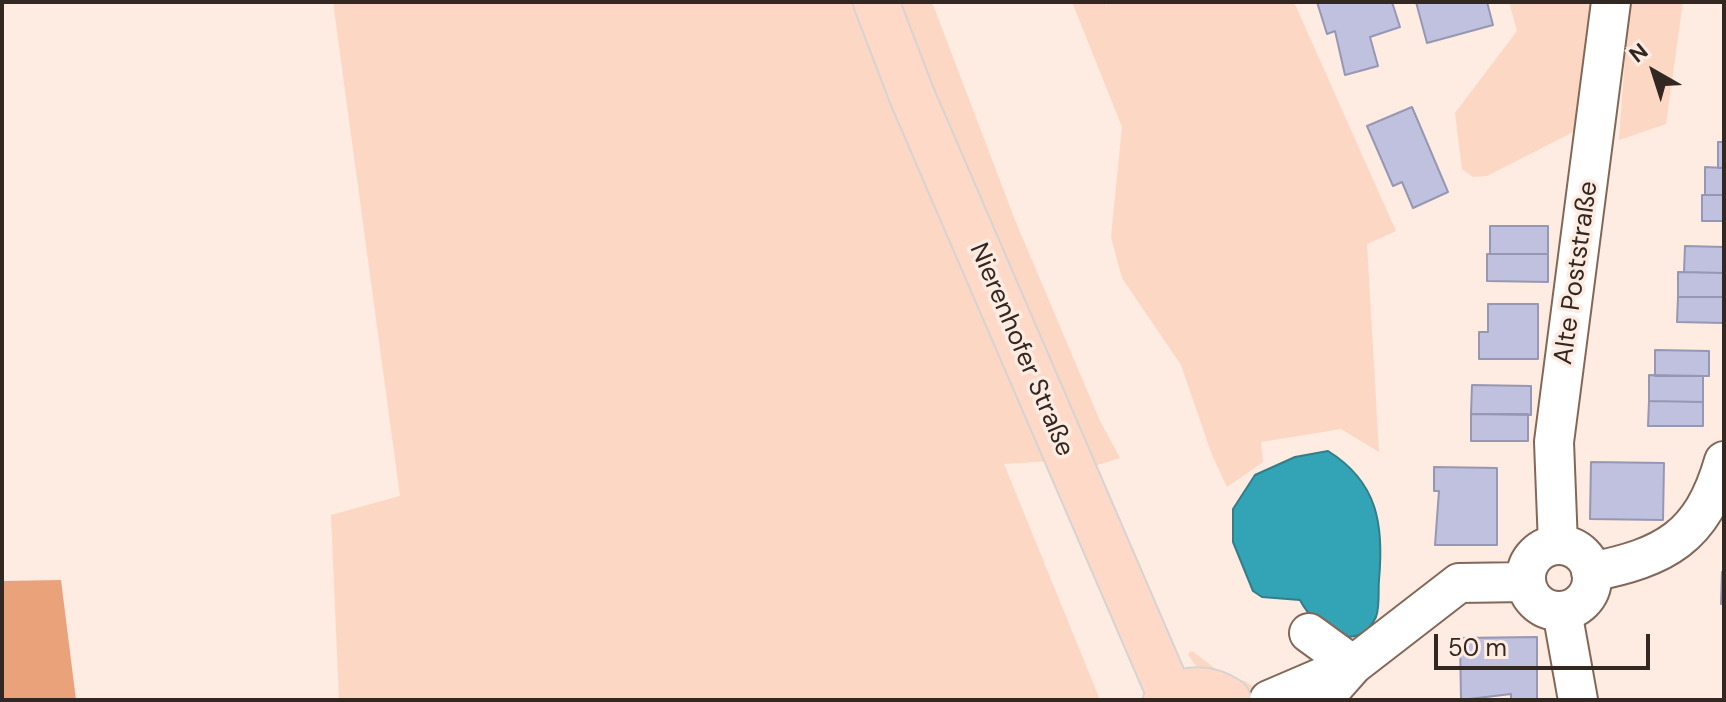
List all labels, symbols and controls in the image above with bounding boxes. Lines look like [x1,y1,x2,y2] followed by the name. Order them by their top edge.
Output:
[1614,32,1694,112] north arrow
[1623,37,1654,69] text: N
[1549,179,1605,367] street label: Alte Poststraße
[962,239,1080,461] street label: Nierenhofer Straße
[1438,618,1654,668] scale bar
[1448,632,1507,663] text: 50 m

